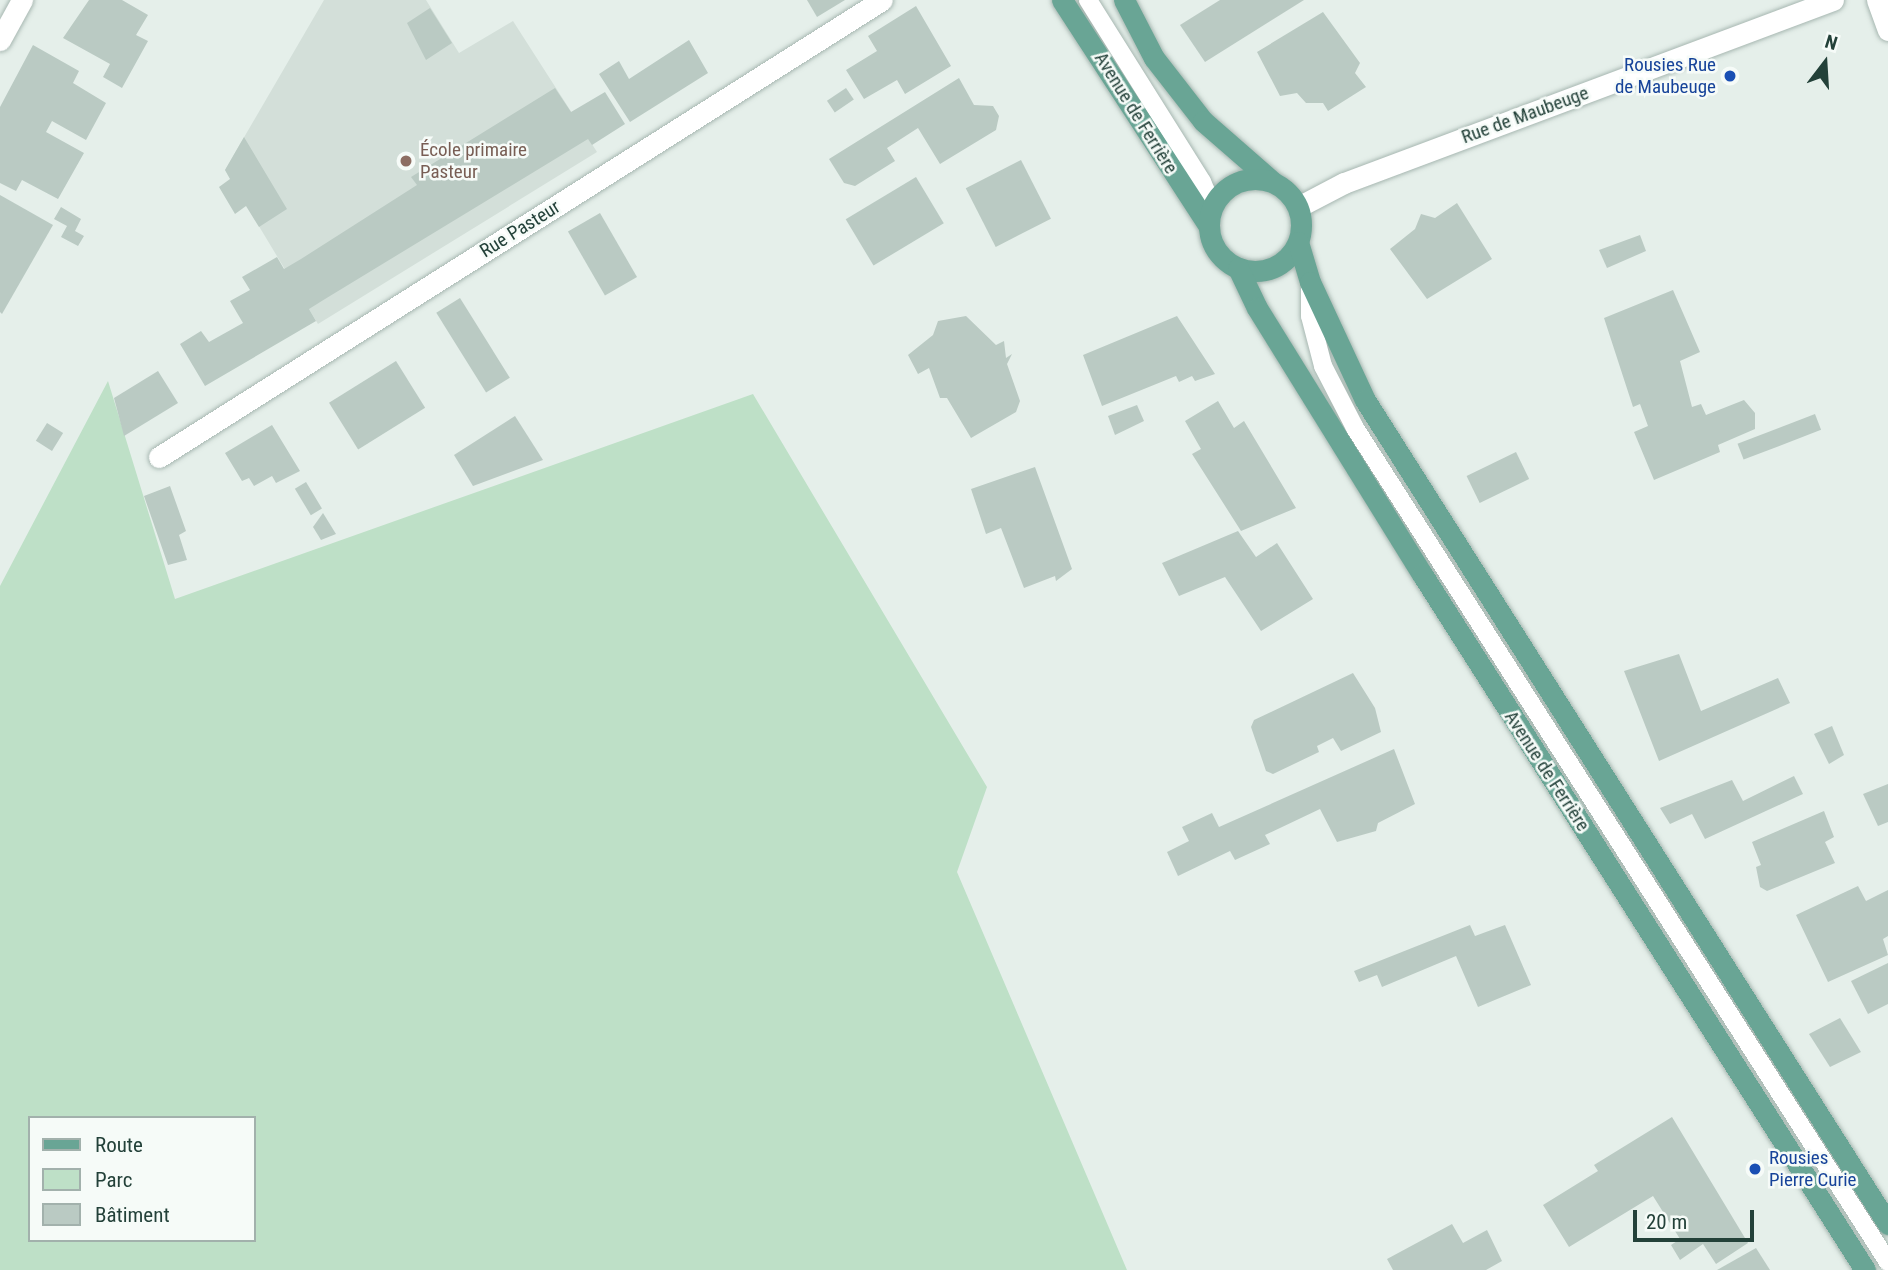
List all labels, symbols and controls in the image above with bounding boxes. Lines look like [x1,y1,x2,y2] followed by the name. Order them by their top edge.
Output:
[1790,28,1860,98] north arrow
[1822,30,1840,55] text: N
[1090,48,1182,178] street label: Avenue de Ferrière
[1615,54,1716,98] place label: Rousies Rue de Maubeuge
[1722,68,1738,84] marker: Rousies Rue de Maubeuge
[1458,81,1592,149] street label: Rue de Maubeuge
[420,139,527,183] place label: École primaire Pasteur
[398,153,414,169] marker: École primaire Pasteur
[476,195,564,263] street label: Rue Pasteur
[1500,707,1594,835] street label: Avenue de Ferrière
[28,1116,256,1242] legend
[95,1133,143,1157] text: Route
[1769,1147,1856,1191] place label: Rousies Pierre Curie
[1747,1161,1763,1177] marker: Rousies Pierre Curie
[95,1168,133,1192] text: Parc
[1636,1196,1757,1240] scale bar
[95,1203,170,1227] text: Bâtiment
[1646,1210,1687,1234] text: 20 m

